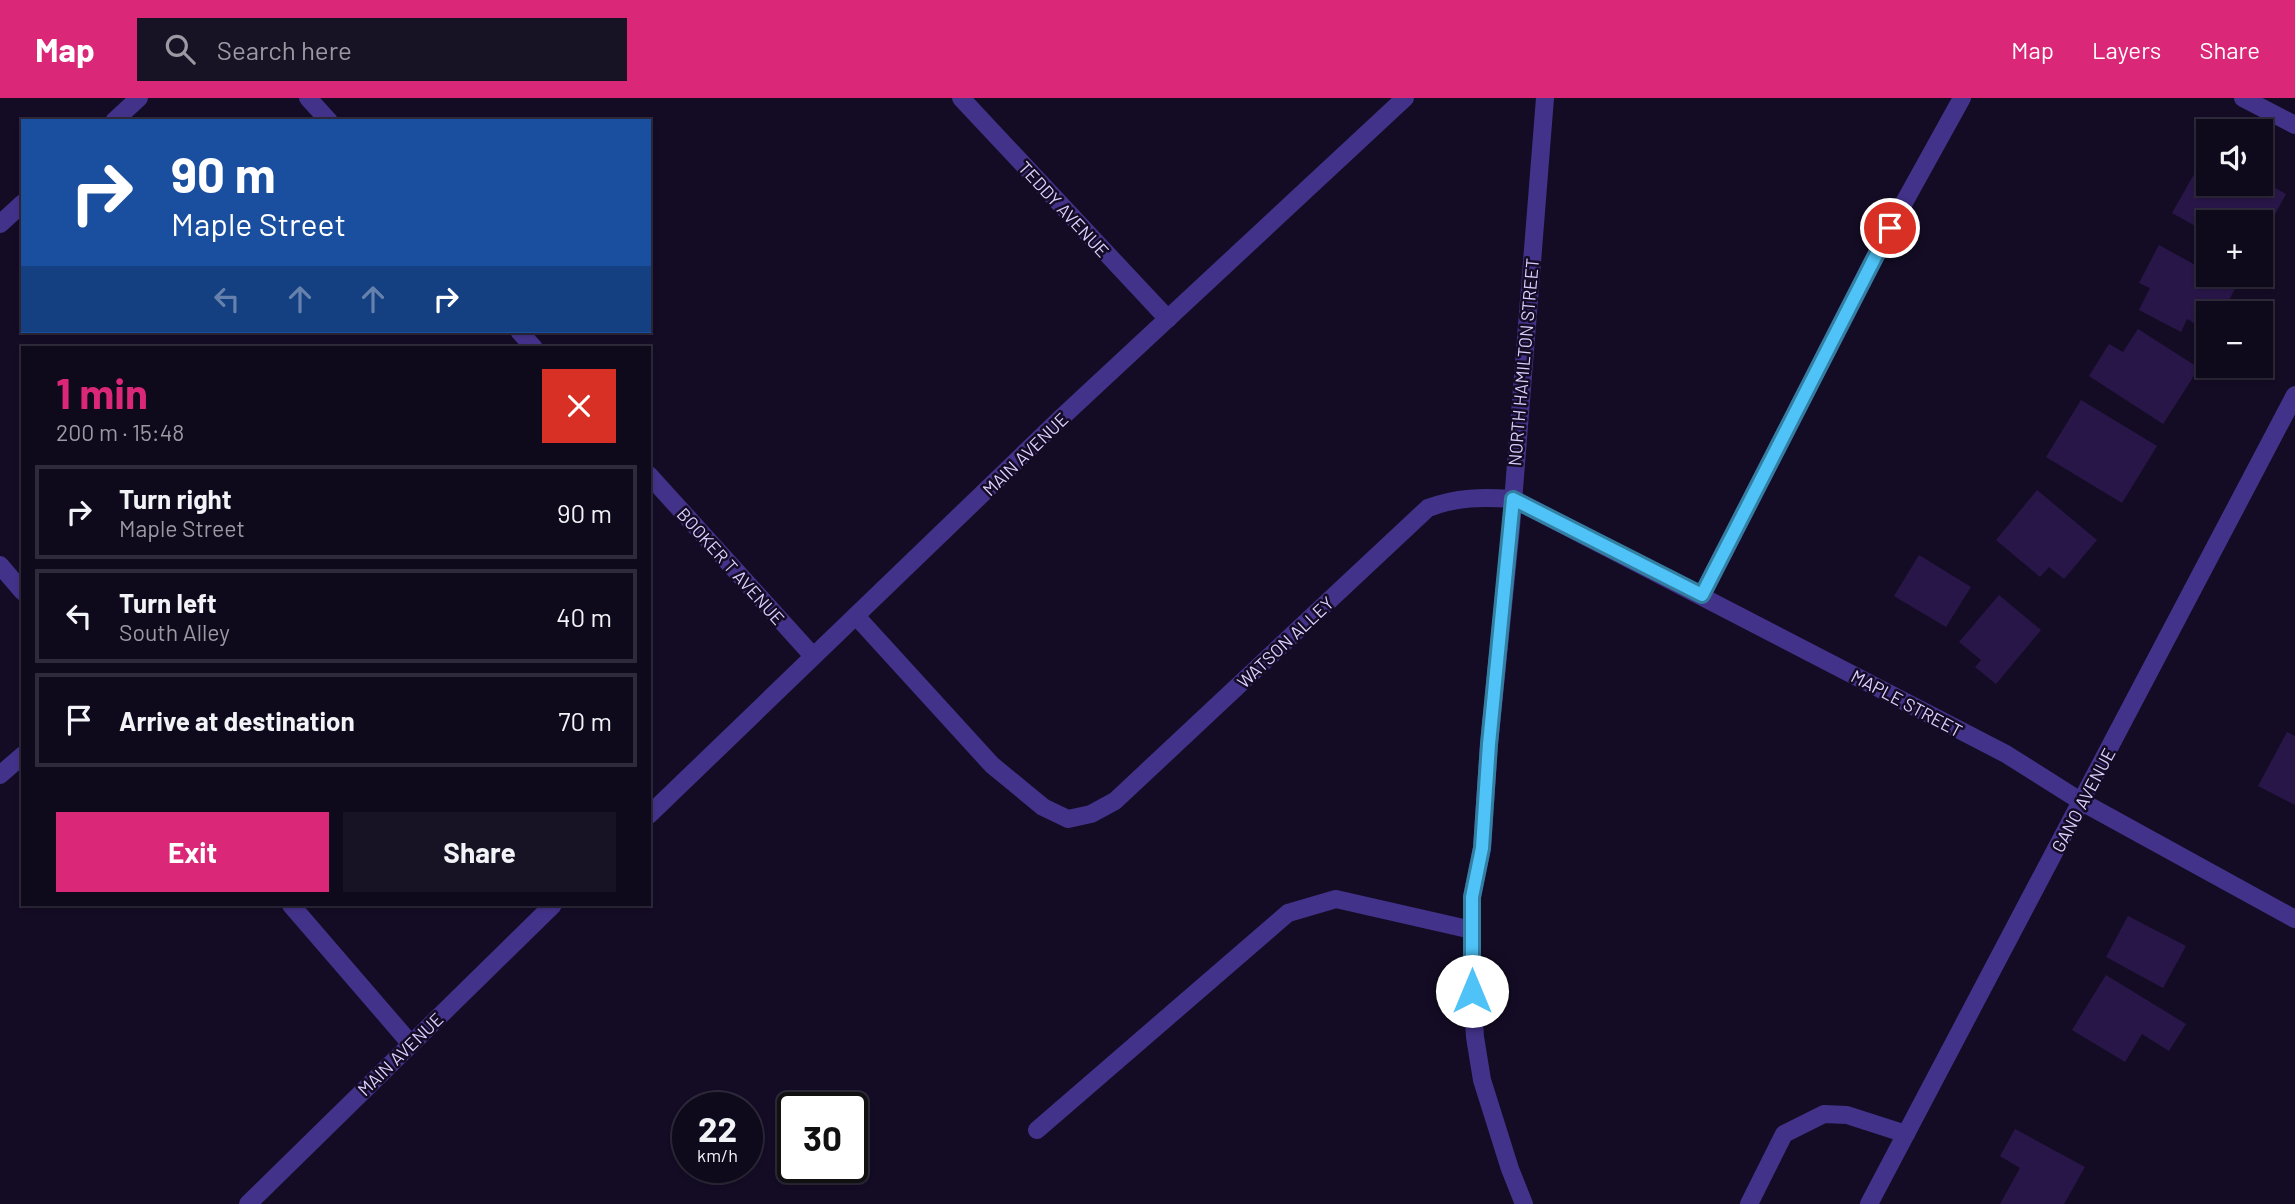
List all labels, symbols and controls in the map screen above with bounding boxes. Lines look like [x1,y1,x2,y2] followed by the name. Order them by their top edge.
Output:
[137,18,627,81] search box
[35,29,95,69] text: Map
[161,30,199,68] icon: search
[217,34,352,65] text: Search here
[2011,35,2054,64] text: Map
[2092,35,2161,64] text: Layers
[2199,35,2260,64] text: Share
[2196,119,2273,378] map controls
[2196,119,2273,196] button: sound
[171,144,276,203] text: 90 m
[56,147,147,238] icon: right
[1014,157,1114,261] street label: TEDDY AVENUE
[1860,198,1920,258] pin
[171,204,346,242] text: Maple Street
[1871,209,1909,247] icon: arrive
[2196,210,2273,287] button: +
[1503,257,1543,467] street label: NORTH HAMILTON STREET
[208,280,246,318] icon: left
[281,280,319,318] icon: ahead
[354,280,392,318] icon: ahead
[427,280,465,318] icon: right
[2196,301,2273,378] button: −
[56,367,148,417] text: 1 min
[542,369,616,443] button: close
[978,408,1072,500] street label: MAIN AVENUE
[56,418,184,446] text: 200 m · 15:48
[119,483,232,514] text: Turn right
[60,493,98,531] icon: right
[557,497,612,528] text: 90 m
[673,503,789,629] street label: BOOKER T AVENUE
[119,514,245,542] text: Maple Street
[119,587,217,618] text: Turn left
[1232,592,1338,692] street label: WATSON ALLEY
[60,597,98,635] icon: left
[556,601,612,632] text: 40 m
[119,618,230,646] text: South Alley
[1848,665,1966,741] street label: MAPLE STREET
[60,701,98,739] icon: arrive
[119,705,355,736] text: Arrive at destination
[558,705,612,736] text: 70 m
[2046,744,2120,856] street label: GANO AVENUE
[56,812,329,892] button: Exit
[343,812,616,892] button: Share
[1435,954,1509,1028] position arrow
[353,1008,447,1100] street label: MAIN AVENUE
[777,1092,868,1183] speed limit sign: 30
[698,1107,737,1149] text: 22
[697,1144,738,1166] text: km/h

